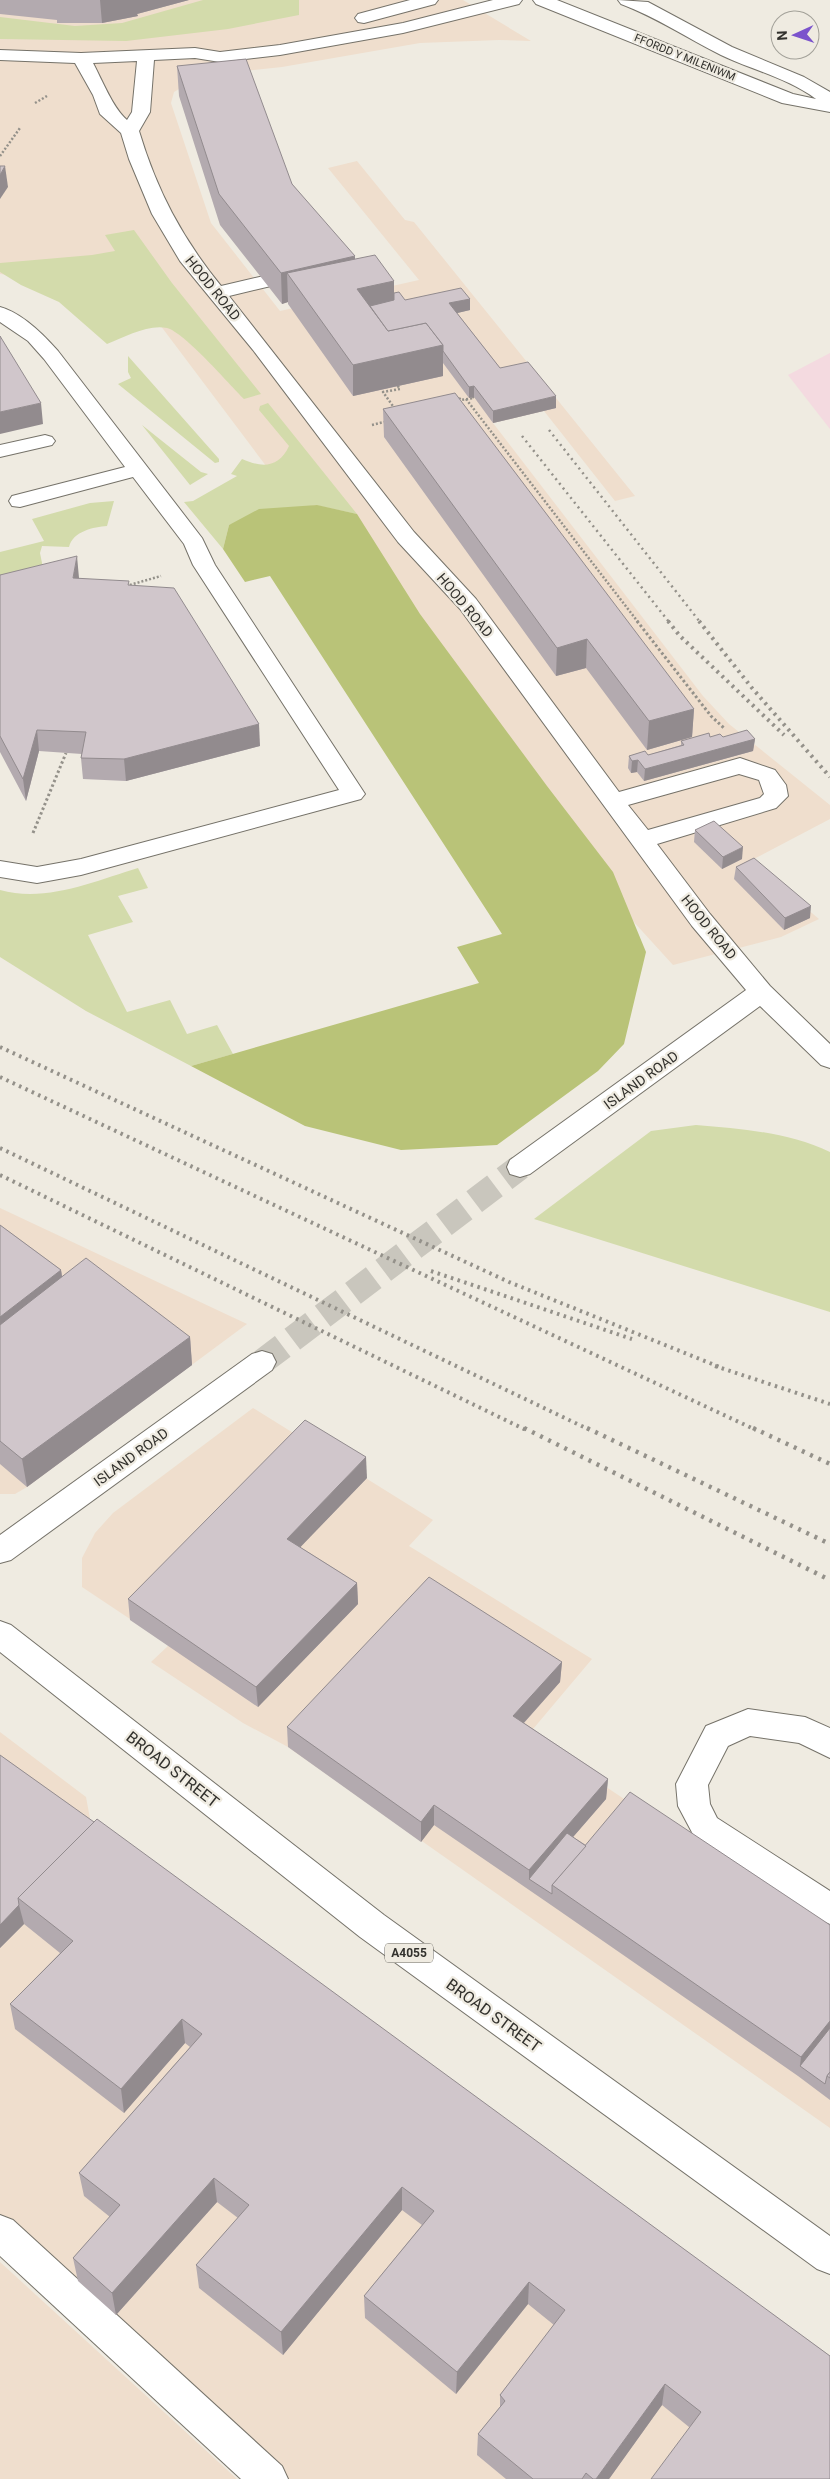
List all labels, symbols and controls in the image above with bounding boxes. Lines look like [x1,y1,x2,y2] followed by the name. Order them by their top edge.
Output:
[770,10,820,60] north arrow
[774,30,790,41] text: N
[632,31,737,84] street label: FFORDD Y MILENIWM
[182,253,244,323] street label: HOOD ROAD
[434,570,496,640] street label: HOOD ROAD
[678,892,740,962] street label: HOOD ROAD
[601,1048,681,1112] street label: ISLAND ROAD
[91,1425,171,1489] street label: ISLAND ROAD
[123,1727,223,1812] street label: BROAD STREET
[385,1944,433,1962] road number: A4055
[443,1975,545,2056] street label: BROAD STREET

